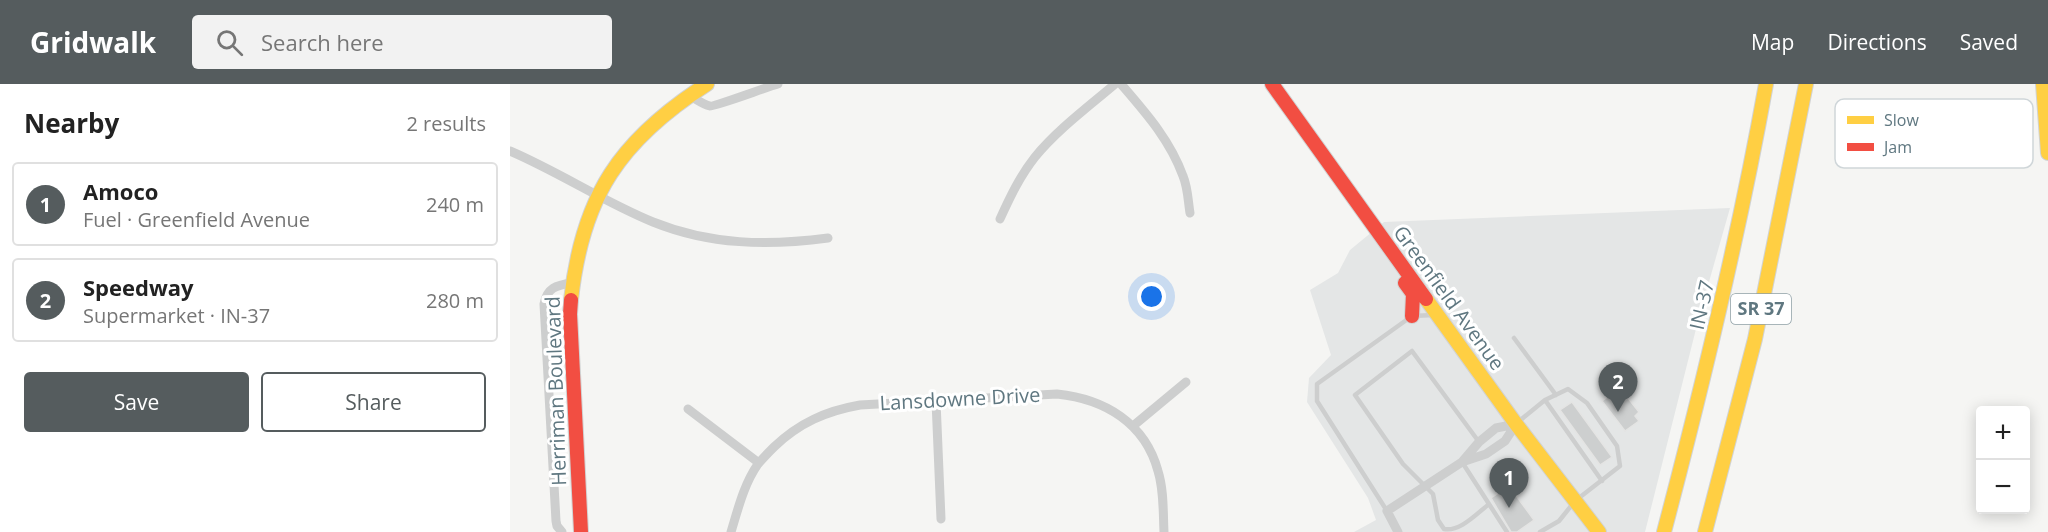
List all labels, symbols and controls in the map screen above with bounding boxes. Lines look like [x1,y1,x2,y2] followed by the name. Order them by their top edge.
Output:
[192,15,612,69] search box
[30,23,156,61] text: Gridwalk
[213,26,246,59] icon: search
[261,27,384,57] text: Search here
[1751,28,1794,56] text: Map
[1827,28,1927,56] text: Directions
[1960,28,2018,56] text: Saved
[1835,99,2033,168] legend
[24,105,119,141] text: Nearby
[1884,109,1919,131] text: Slow
[406,110,486,137] text: 2 results
[1882,136,1912,158] text: Jam
[83,176,158,206] text: Amoco
[40,191,51,218] text: 1
[426,191,484,218] text: 240 m
[83,206,310,233] text: Fuel · Greenfield Avenue
[1388,220,1511,375] street label: Greenfield Avenue
[83,272,194,302] text: Speedway
[1683,278,1720,332] street label: IN-37
[1137,282,1166,311] your location
[40,287,51,314] text: 2
[426,287,484,314] text: 280 m
[1731,294,1791,324] road number: SR 37
[539,296,572,486] street label: Herriman Boulevard
[83,302,270,329] text: Supermarket · IN-37
[1598,362,1638,412] pin: 2
[24,372,249,432] button: Save
[261,372,486,432] button: Share
[879,381,1041,416] street label: Lansdowne Drive
[1976,406,2030,514] map controls
[1976,406,2030,460] button: +
[1490,458,1528,508] pin: 1
[1976,460,2030,514] button: −

